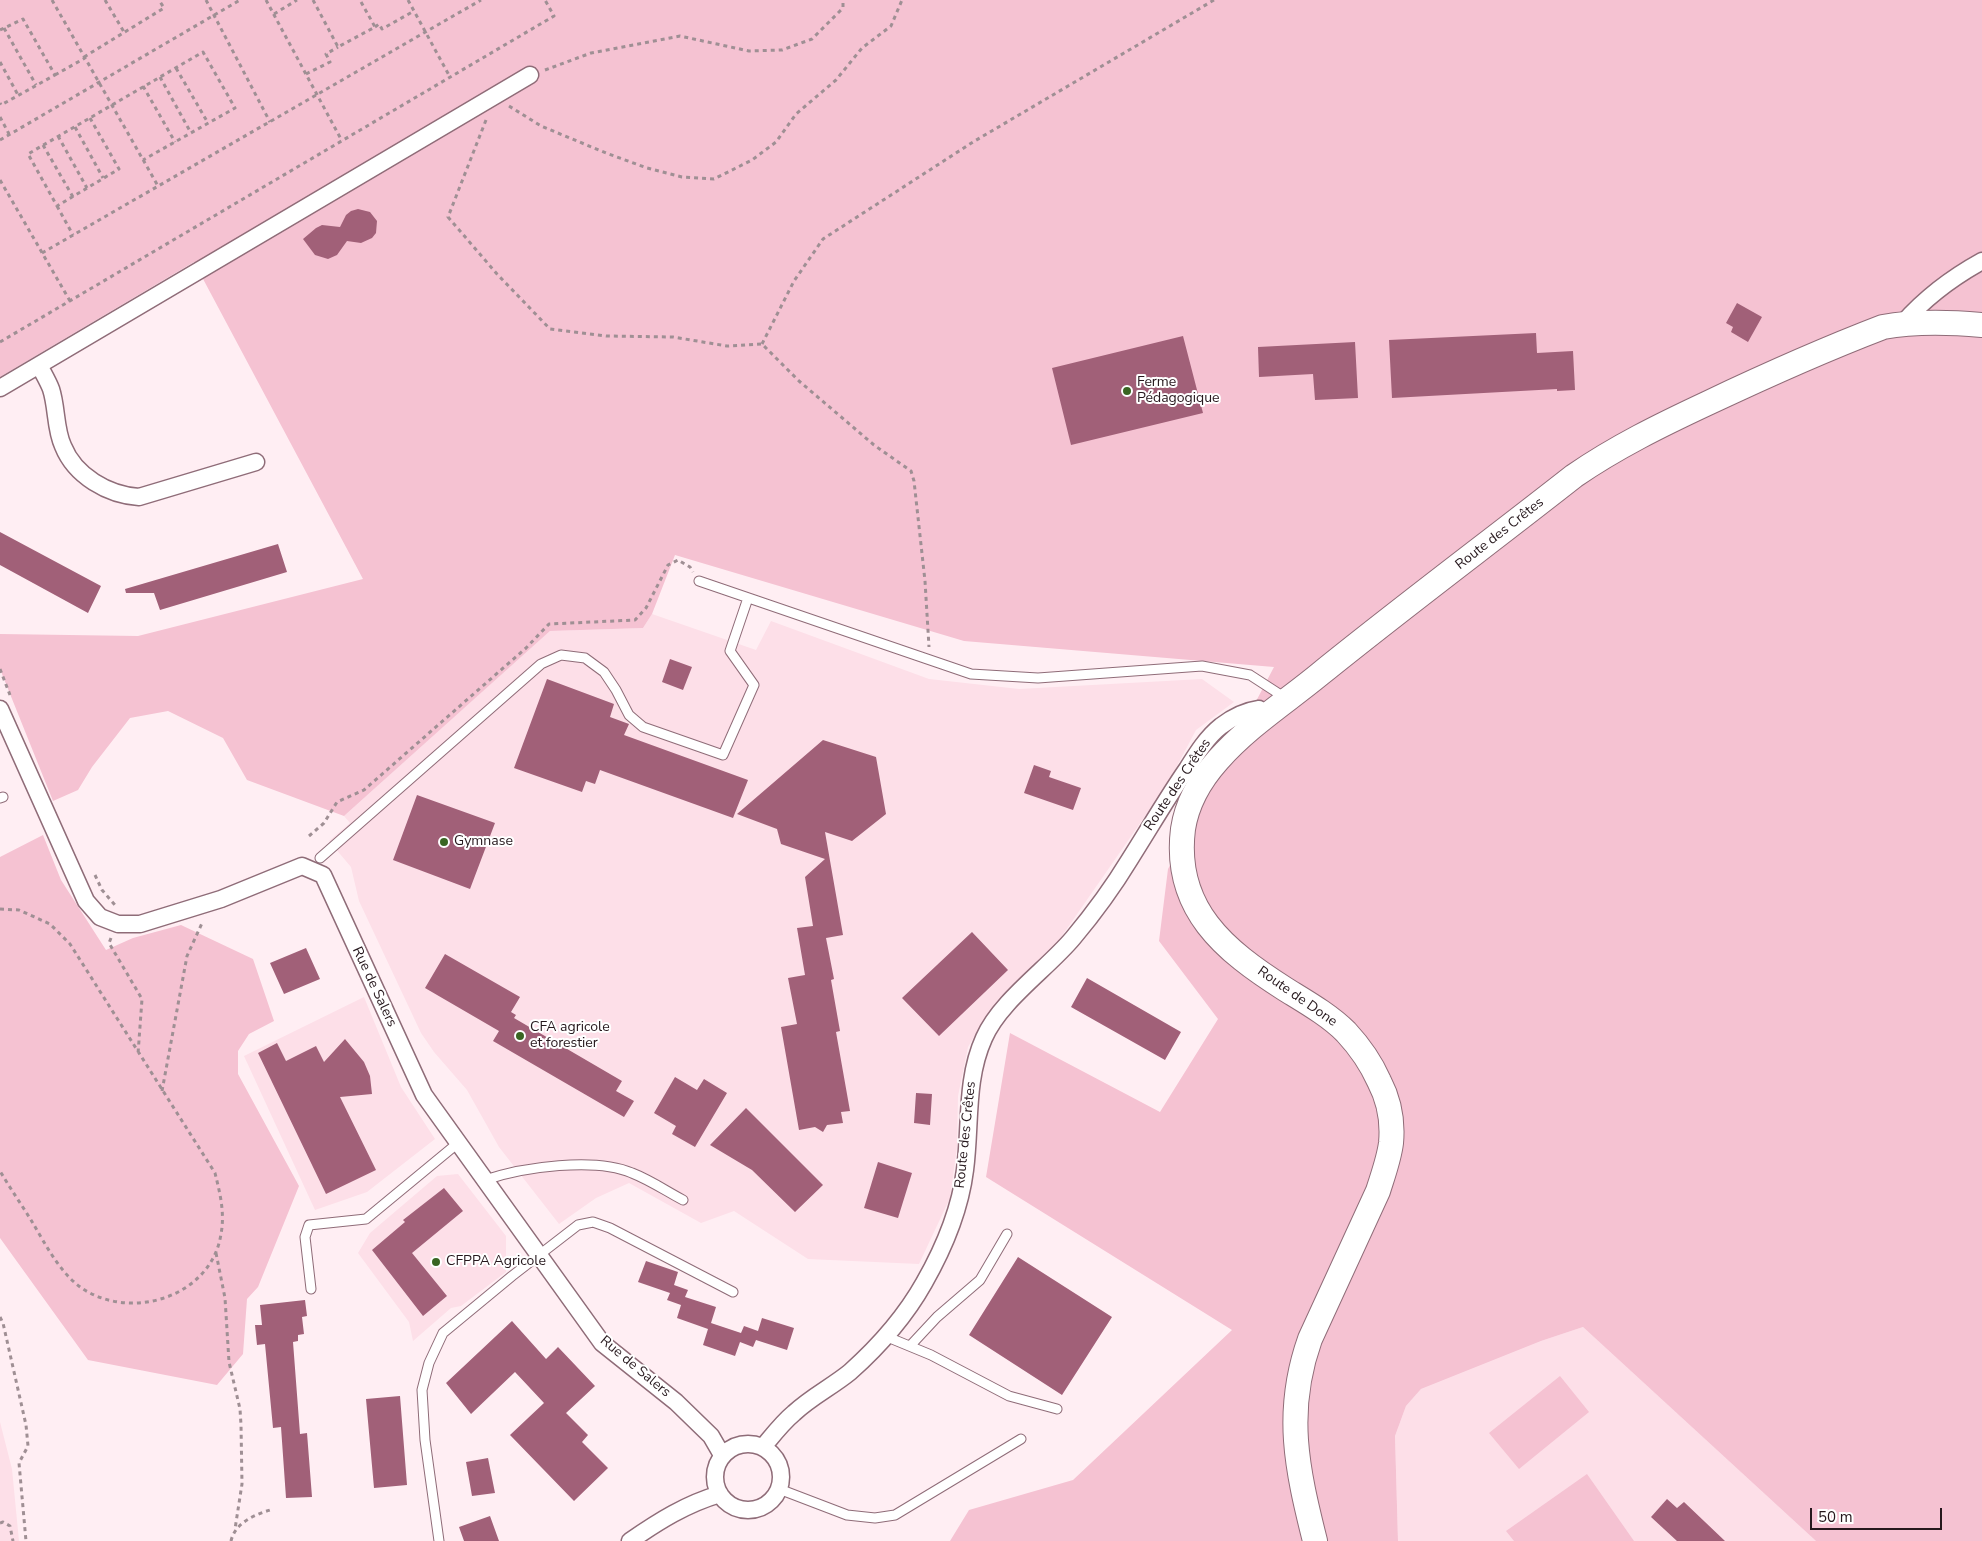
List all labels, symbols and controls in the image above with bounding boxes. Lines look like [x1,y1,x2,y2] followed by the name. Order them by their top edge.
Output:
[1137,375,1219,408] place label: Ferme Pédagogique
[1121,385,1133,397] marker: Ferme Pédagogique
[1452,494,1548,574] street label: Route des Crêtes
[1141,736,1215,834] street label: Route des Crêtes
[454,834,513,850] place label: Gymnase
[438,836,450,848] marker: Gymnase
[348,944,400,1030] street label: Rue de Salers
[1254,963,1340,1031] street label: Route de Done
[530,1020,610,1052] place label: CFA agricole et forestier
[514,1030,526,1042] marker: CFA agricole et forestier
[952,1081,980,1189] street label: Route des Crêtes
[446,1254,546,1270] place label: CFPPA Agricole
[430,1256,442,1268] marker: CFPPA Agricole
[596,1333,674,1401] street label: Rue de Salers
[1812,1498,1944,1530] scale bar
[1818,1507,1853,1527] text: 50 m

